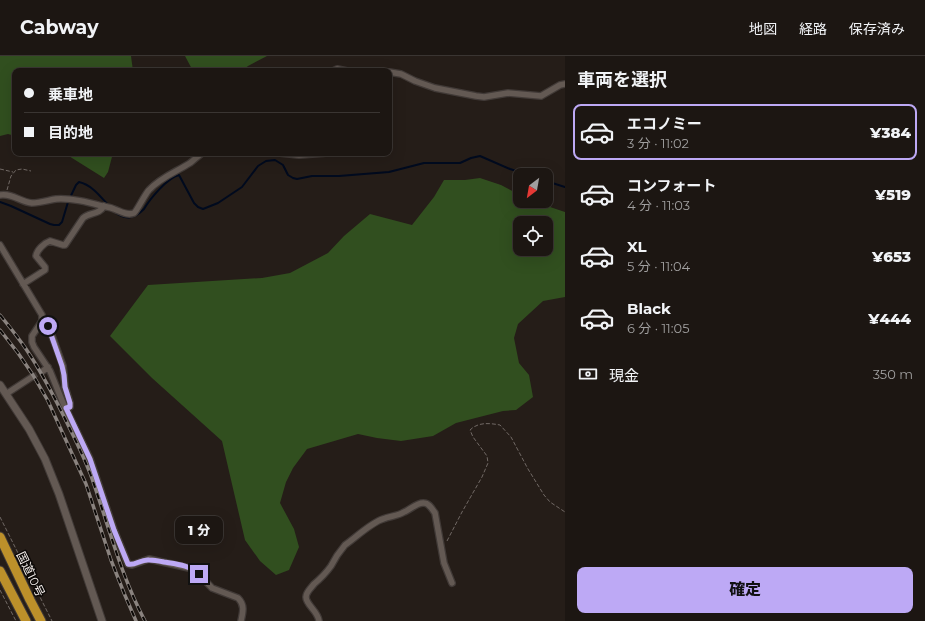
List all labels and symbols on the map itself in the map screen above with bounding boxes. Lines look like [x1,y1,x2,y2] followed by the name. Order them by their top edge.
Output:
[513,168,553,208] north arrow
[39,317,57,335] route start
[175,516,223,544] callout: 1 分
[14,549,48,599] street label: 国道10号
[190,565,208,583] route end

